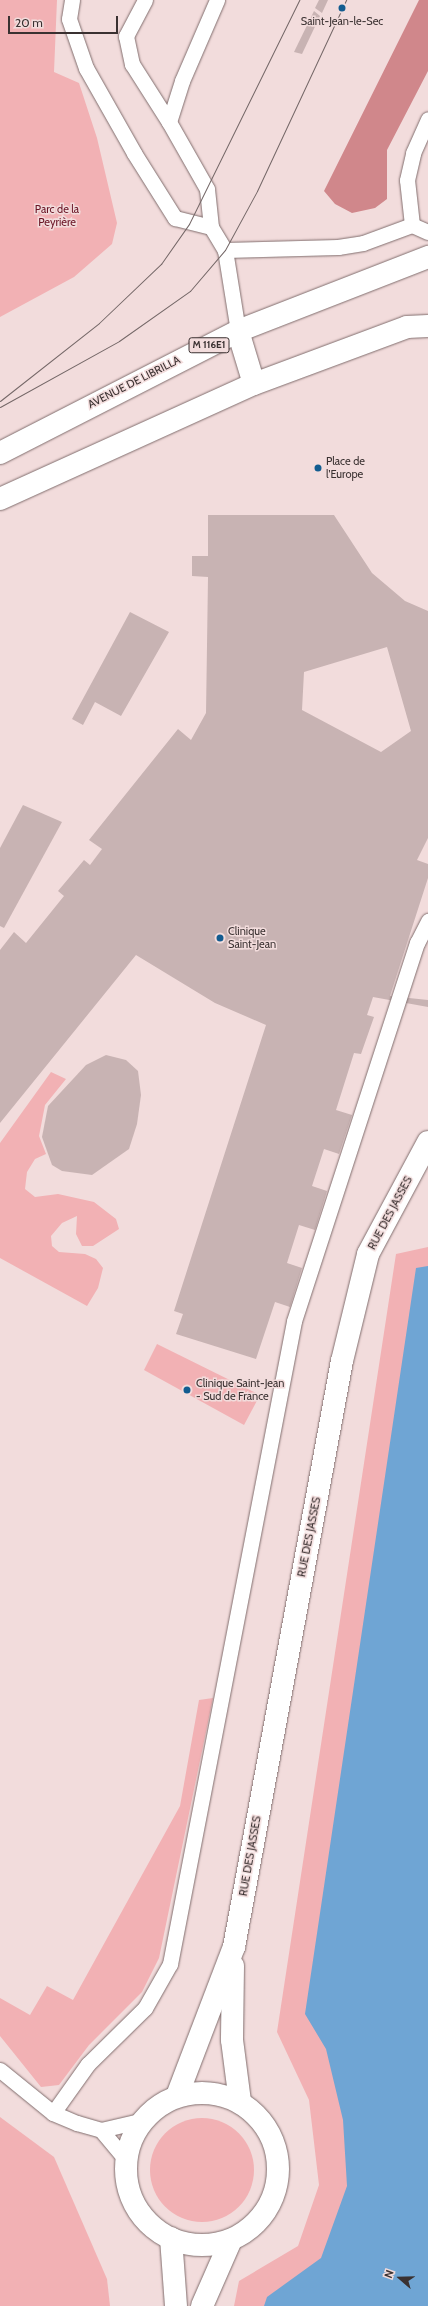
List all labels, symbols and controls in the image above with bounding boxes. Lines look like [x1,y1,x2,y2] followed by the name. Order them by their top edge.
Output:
[337,3,347,13] marker: Saint-Jean-le-Sec
[10,8,120,34] scale bar
[301,14,383,28] place label: Saint-Jean-le-Sec
[15,15,43,30] text: 20 m
[35,203,79,229] park label: Parc de la Peyrière
[188,337,230,353] road number: M 116E1
[86,353,182,411] street label: AVENUE DE LIBRILLA
[326,455,365,481] place label: Place de l'Europe
[313,463,323,473] marker: Place de l'Europe
[228,925,276,951] place label: Clinique Saint-Jean
[215,933,225,943] marker: Clinique Saint-Jean
[365,1174,415,1252] street label: RUE DES JASSES
[196,1377,284,1403] place label: Clinique Saint-Jean - Sud de France
[181,1384,193,1396] marker: Clinique Saint-Jean - Sud de France
[295,1496,323,1578] street label: RUE DES JASSES
[236,1815,264,1897] street label: RUE DES JASSES
[380,2258,420,2298] north arrow
[381,2268,397,2280] text: N

